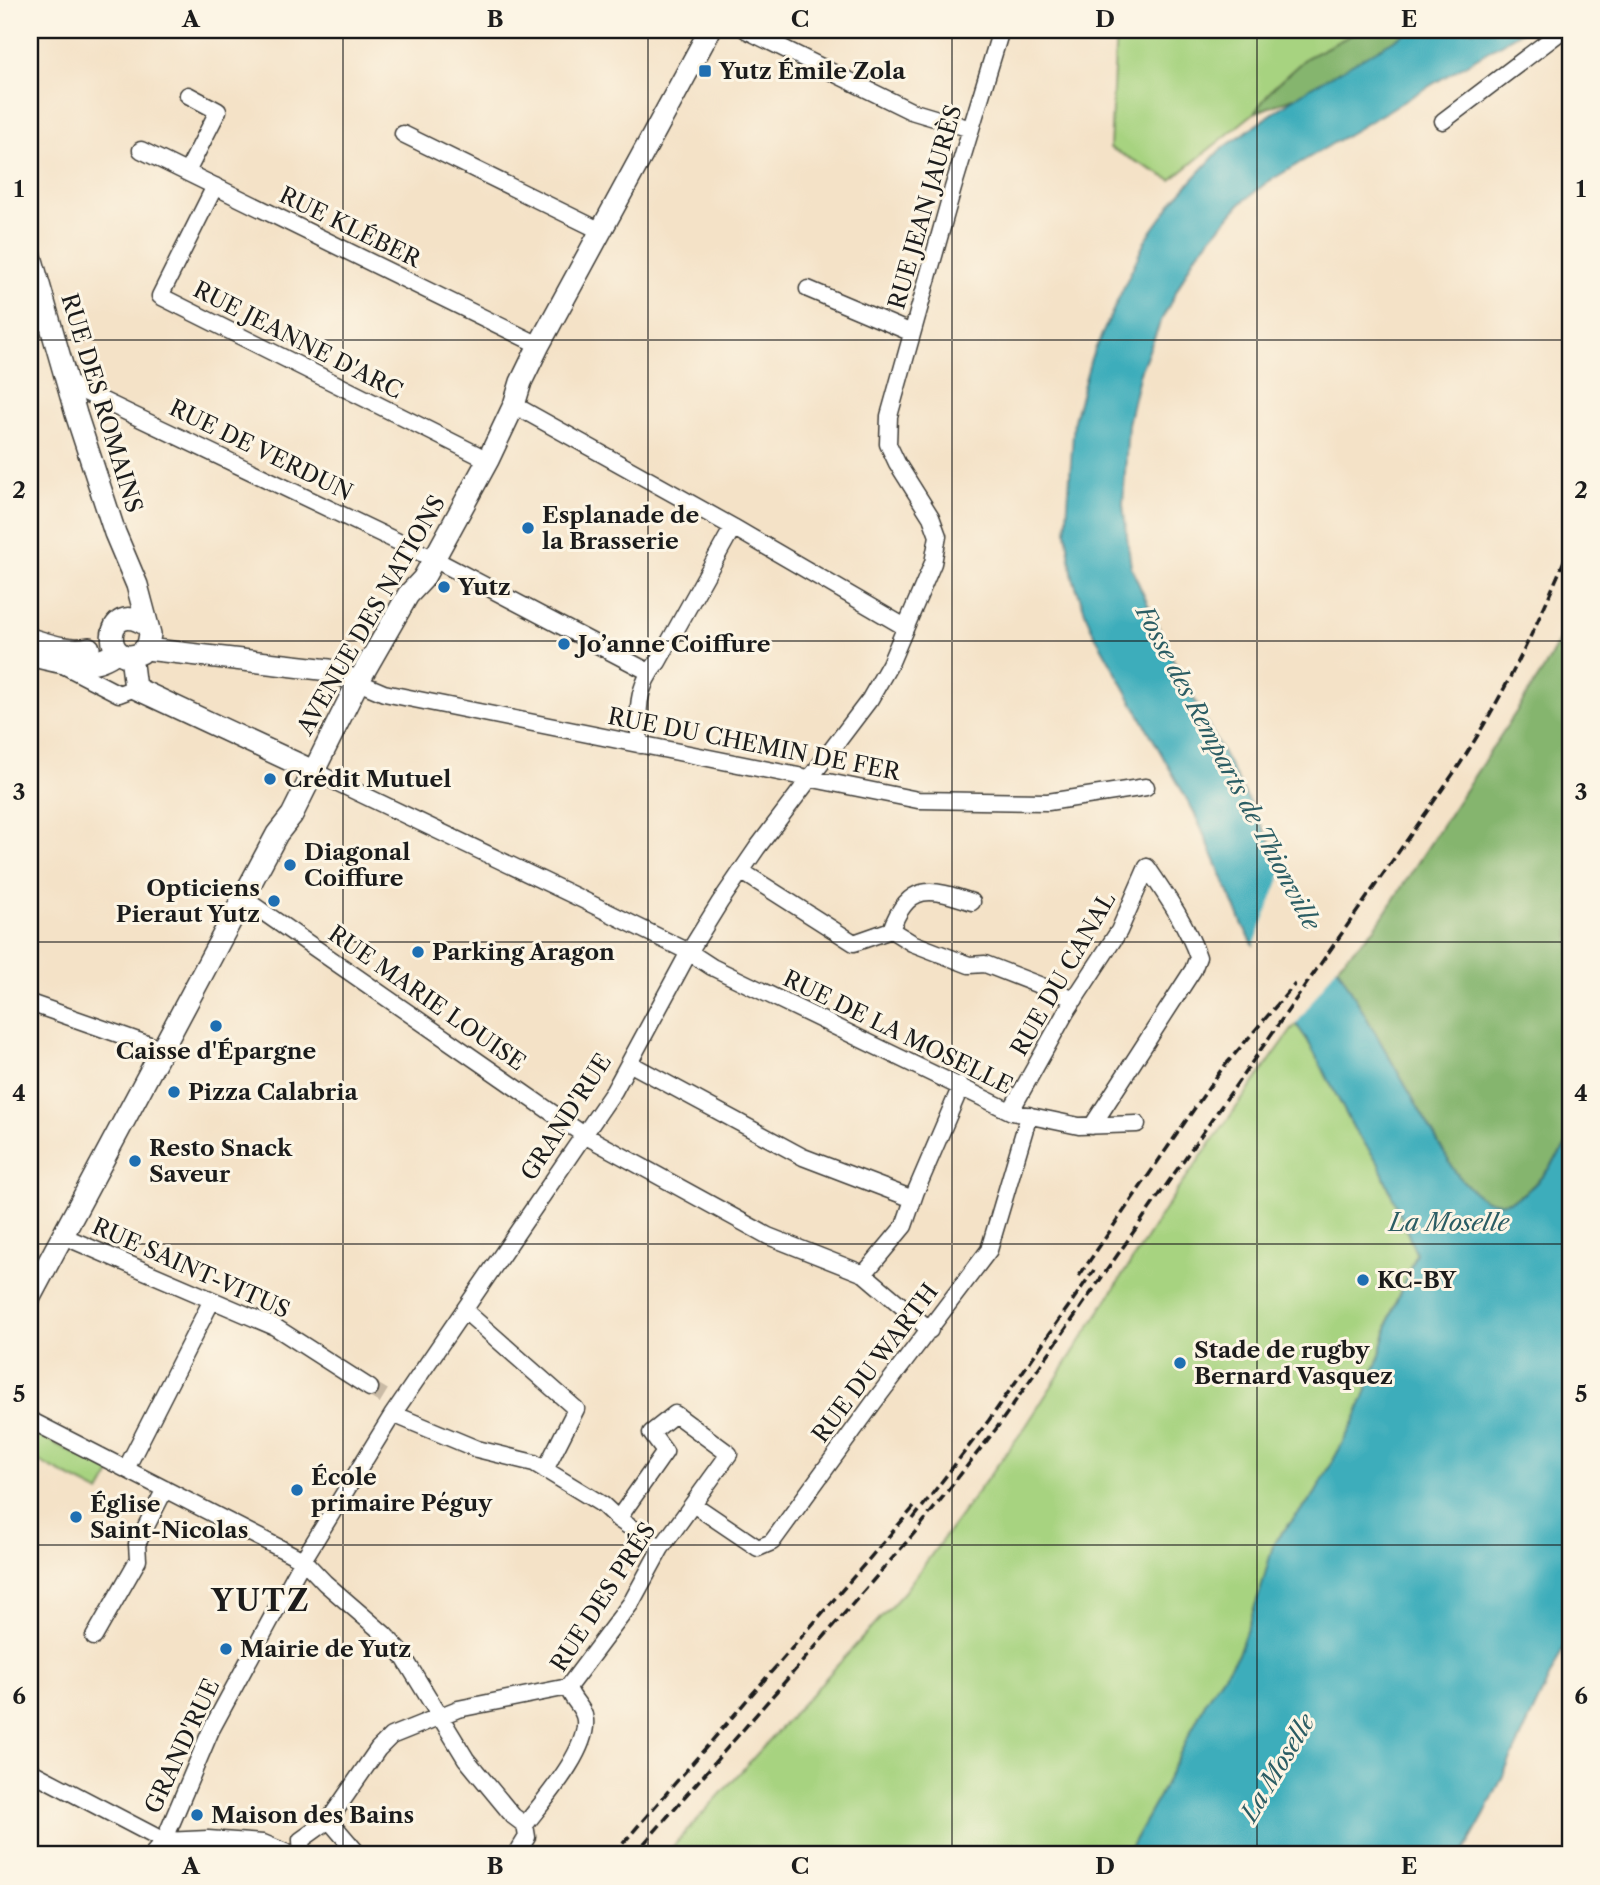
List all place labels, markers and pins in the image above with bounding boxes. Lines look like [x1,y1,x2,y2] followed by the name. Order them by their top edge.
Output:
[718,57,906,85] place label: Yutz Émile Zola
[697,63,713,79] marker: Yutz Émile Zola
[542,501,699,555] place label: Esplanade de la Brasserie
[520,520,536,536] marker: Esplanade de la Brasserie
[457,573,511,601] place label: Yutz
[436,579,452,595] marker: Yutz
[574,630,771,658] place label: Jo’anne Coiffure
[556,636,572,652] marker: Jo’anne Coiffure
[284,765,451,793] place label: Crédit Mutuel
[262,771,278,787] marker: Crédit Mutuel
[304,838,410,892] place label: Diagonal Coiffure
[282,857,298,873] marker: Diagonal Coiffure
[116,874,260,928] place label: Opticiens Pieraut Yutz
[266,893,282,909] marker: Opticiens Pieraut Yutz
[432,938,615,966] place label: Parking Aragon
[410,944,426,960] marker: Parking Aragon
[208,1018,224,1034] marker: Caisse d'Épargne
[116,1037,316,1065] place label: Caisse d'Épargne
[188,1078,358,1106] place label: Pizza Calabria
[166,1084,182,1100] marker: Pizza Calabria
[149,1134,293,1188] place label: Resto Snack Saveur
[127,1153,143,1169] marker: Resto Snack Saveur
[1377,1266,1457,1294] place label: KC-BY
[1355,1272,1371,1288] marker: KC-BY
[1194,1336,1393,1390] place label: Stade de rugby Bernard Vasquez
[1172,1355,1188,1371] marker: Stade de rugby Bernard Vasquez
[311,1463,493,1517] place label: École primaire Péguy
[289,1482,305,1498] marker: École primaire Péguy
[90,1490,248,1544] place label: Église Saint-Nicolas
[68,1509,84,1525] marker: Église Saint-Nicolas
[240,1635,411,1663] place label: Mairie de Yutz
[218,1641,234,1657] marker: Mairie de Yutz
[211,1801,414,1829] place label: Maison des Bains
[189,1807,205,1823] marker: Maison des Bains

